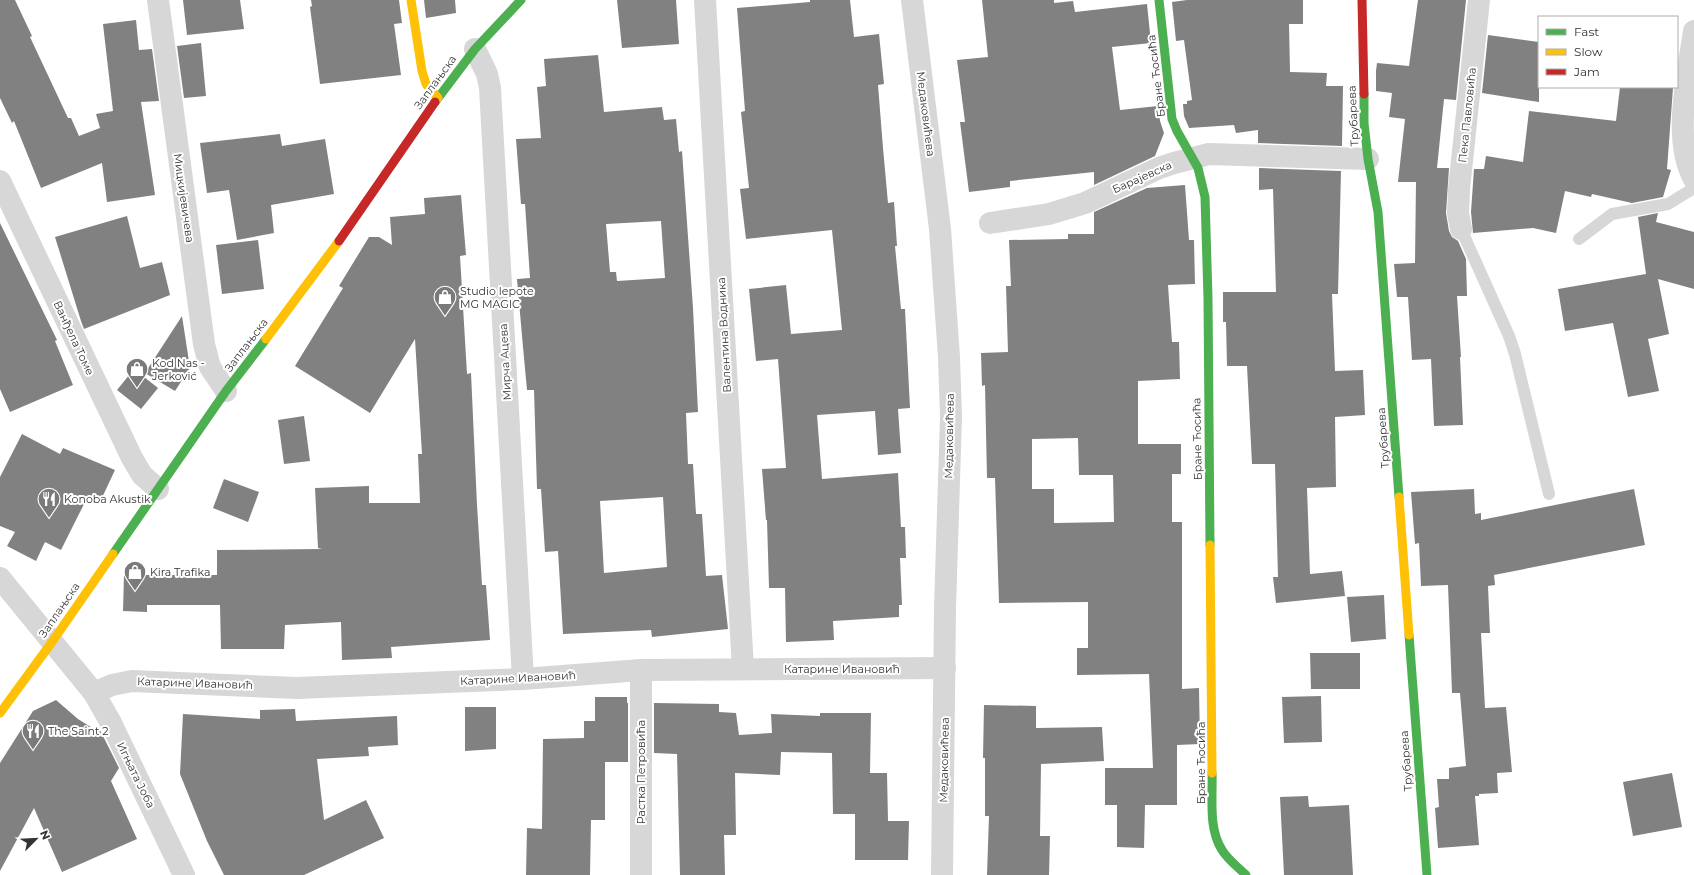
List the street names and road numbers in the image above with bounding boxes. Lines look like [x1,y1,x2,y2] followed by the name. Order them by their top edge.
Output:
[1144,34,1168,118] street label: Бране Ћосића
[411,52,459,112] street label: Заплањска
[1455,67,1479,163] street label: Пека Павловића
[914,71,938,157] street label: Медаковићева
[1344,85,1362,147] street label: Трубарева
[171,152,197,244] street label: Мицкијевичева
[1110,158,1174,196] street label: Барајевска
[714,277,734,393] street label: Валентина Водника
[51,298,97,378] street label: Ванђела Томе
[221,316,271,374] street label: Заплањска
[496,323,514,401] street label: Мирча Ацева
[941,393,957,479] street label: Медаковићева
[1189,398,1205,480] street label: Бране Ћосића
[1374,407,1392,469] street label: Трубарева
[35,580,83,640] street label: Заплањска
[784,662,900,676] street label: Катарине Ивановић
[460,668,576,688] street label: Катарине Ивановић
[137,674,253,692] street label: Катарине Ивановић
[936,717,952,803] street label: Медаковићева
[634,720,648,824] street label: Растка Петровића
[1194,722,1208,804] street label: Бране Ћосића
[1397,730,1415,792] street label: Трубарева
[114,740,158,810] street label: Игњата Јоба

